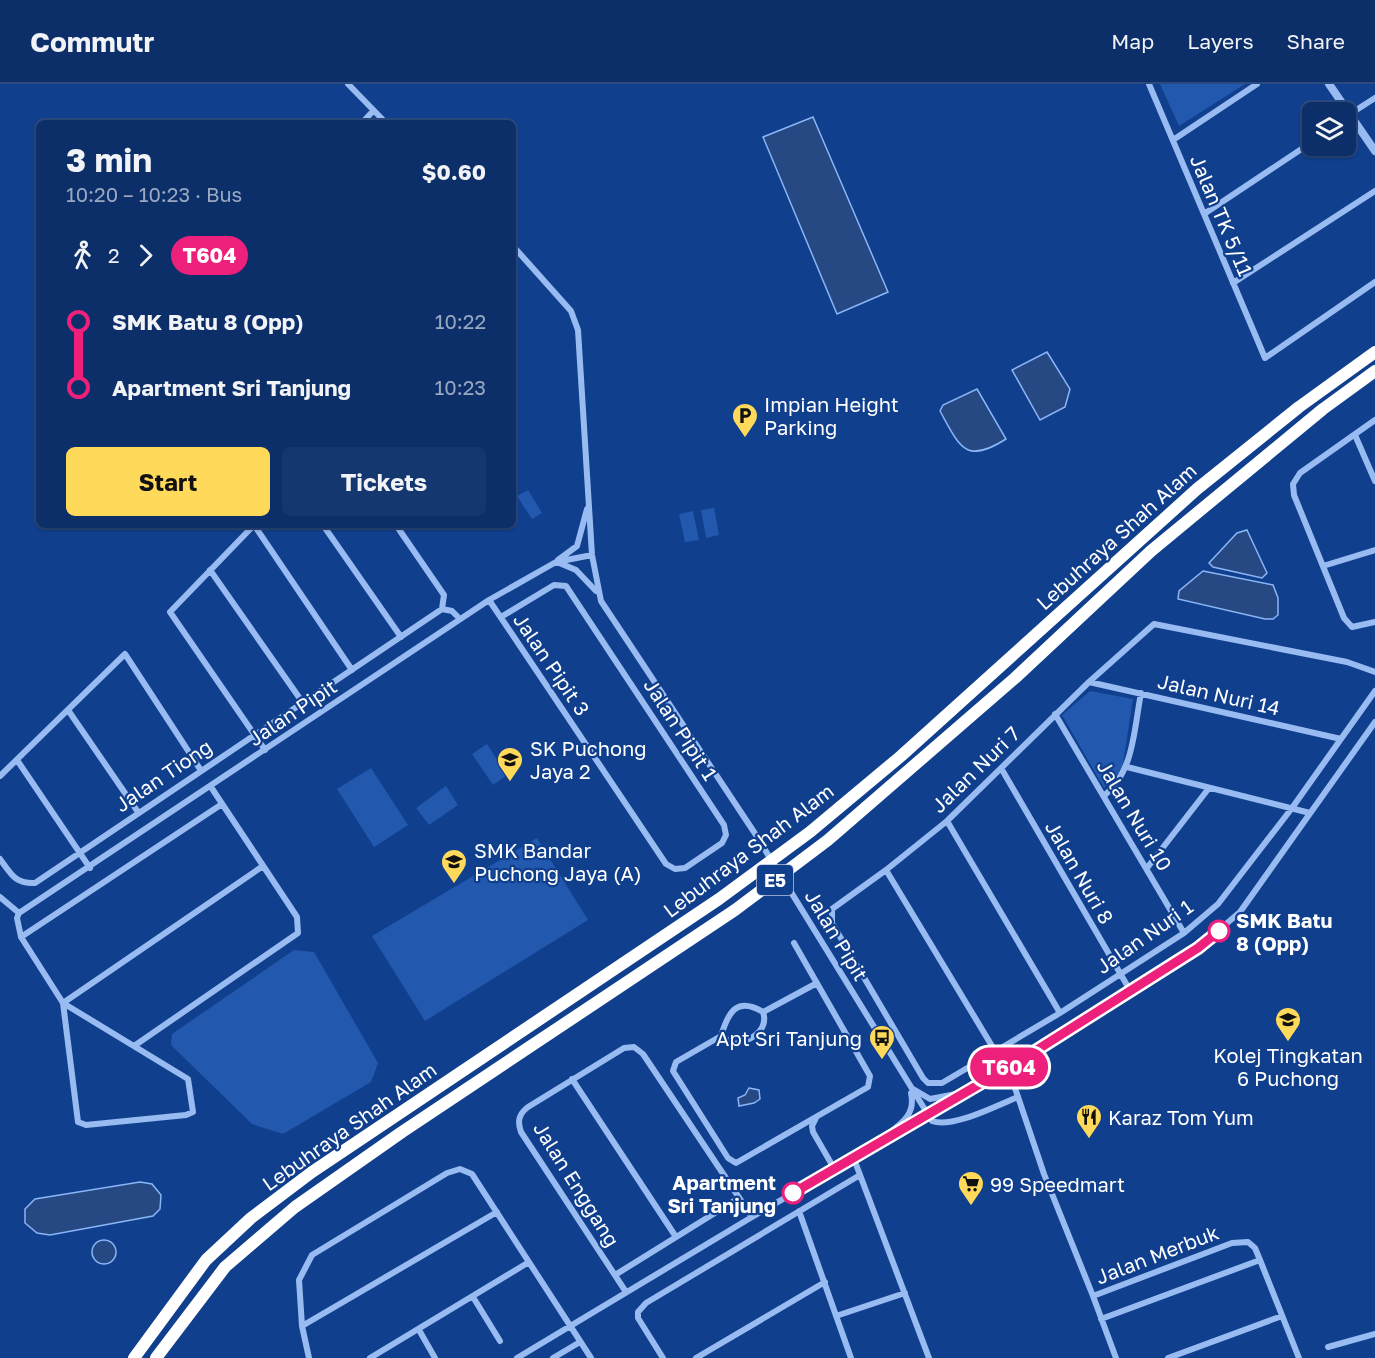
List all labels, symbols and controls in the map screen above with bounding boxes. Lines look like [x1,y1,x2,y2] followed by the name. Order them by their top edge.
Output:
[30,25,154,58] text: Commutr
[1111,28,1154,54] text: Map
[1187,28,1254,54] text: Layers
[1287,28,1345,54] text: Share
[1302,102,1356,156] map controls
[1302,102,1356,156] button: layers
[66,140,152,179] text: 3 min
[1186,151,1258,279] street label: Jalan TK 5/11
[422,158,486,185] text: $0.60
[66,182,242,206] text: 10:20 – 10:23 · Bus
[66,239,99,272] icon: walk
[129,239,162,272] icon: forward
[183,242,236,268] text: T604
[108,243,120,267] text: 2
[112,308,304,335] text: SMK Batu 8 (Opp)
[435,309,486,333] text: 10:22
[112,374,351,401] text: Apartment Sri Tanjung
[435,375,486,399] text: 10:23
[764,392,899,439] place label: Impian Height Parking
[730,401,760,439] parking icon: Impian Height Parking
[66,447,270,516] button: Start
[282,447,486,516] button: Tickets
[1031,458,1201,614] street label: Lebuhraya Shah Alam
[509,608,595,720] street label: Jalan Pipit 3
[1156,668,1282,720] street label: Jalan Nuri 14
[243,674,341,750] street label: Jalan Pipit
[639,674,723,785] street label: Jalan Pipit 1
[926,721,1024,817] street label: Jalan Nuri 7
[110,734,216,816] street label: Jalan Tiong
[530,736,647,783] place label: SK Puchong Jaya 2
[495,745,525,783] school or university icon: SK Puchong Jaya 2
[1093,755,1177,875] street label: Jalan Nuri 10
[658,778,838,922] street label: Lebuhraya Shah Alam
[1041,816,1119,928] street label: Jalan Nuri 8
[474,838,642,885] place label: SMK Bandar Puchong Jaya (A)
[439,847,469,885] school or university icon: SMK Bandar Puchong Jaya (A)
[757,865,793,895] road number: E5
[801,885,873,985] street label: Jalan Pipit
[1091,894,1197,978] street label: Jalan Nuri 1
[1236,908,1332,955] place label: SMK Batu 8 (Opp)
[1208,920,1230,942] marker: SMK Batu 8 (Opp)
[1273,1005,1303,1043] school or university icon: Kolej Tingkatan 6 Puchong
[867,1023,897,1061] bus stop icon: Apt Sri Tanjung
[716,1026,862,1050] place label: Apt Sri Tanjung
[1213,1043,1363,1090] place label: Kolej Tingkatan 6 Puchong
[967,1048,1051,1086] line badge: T604
[982,1054,1036,1080] text: T604
[257,1057,441,1195] street label: Lebuhraya Shah Alam
[1074,1102,1104,1140] restaurant icon: Karaz Tom Yum
[1108,1105,1254,1129] place label: Karaz Tom Yum
[529,1117,625,1251] street label: Jalan Enggang
[956,1169,986,1207] supermarket icon: 99 Speedmart
[667,1170,776,1217] place label: Apartment Sri Tanjung
[990,1172,1125,1196] place label: 99 Speedmart
[782,1182,804,1204] marker: Apartment Sri Tanjung
[1092,1220,1222,1288] street label: Jalan Merbuk

